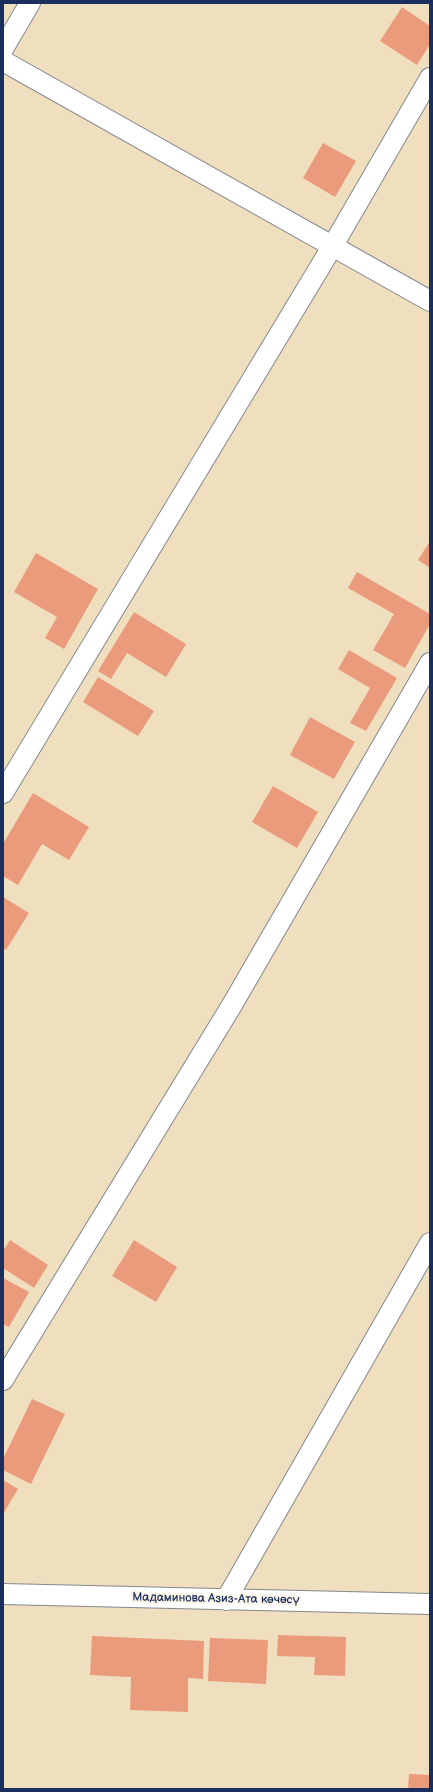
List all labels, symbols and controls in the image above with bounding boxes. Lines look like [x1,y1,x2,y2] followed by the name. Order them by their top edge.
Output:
[132,1590,300,1608] street label: Мадаминова Азиз-Ата көчөсү

